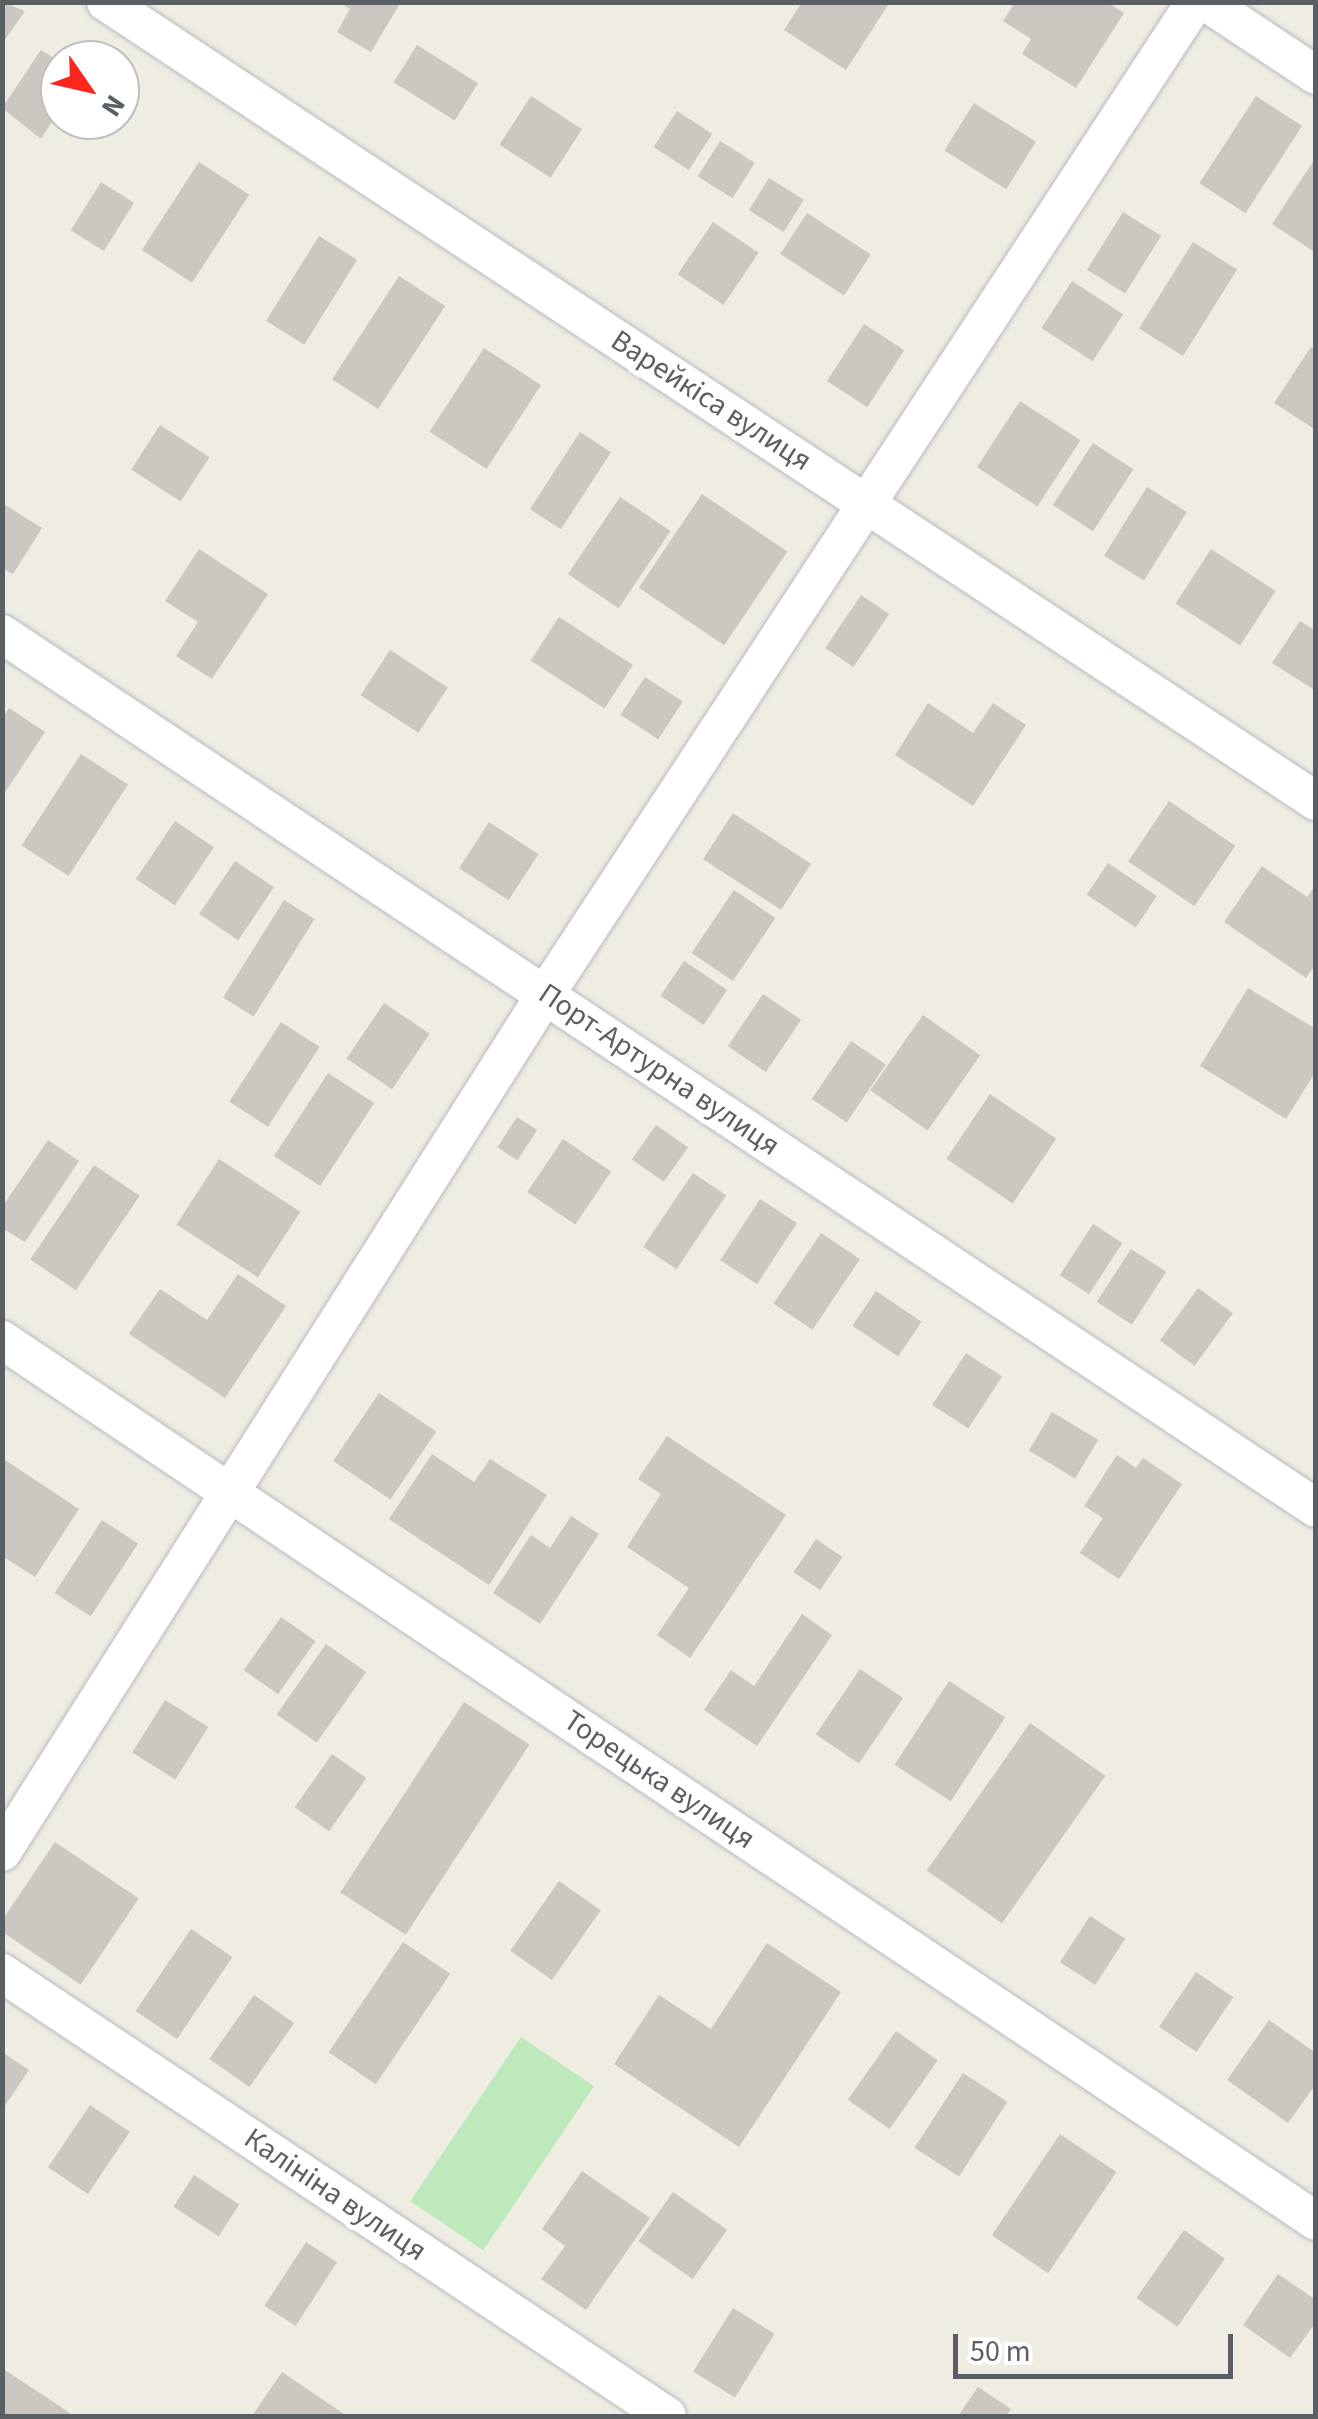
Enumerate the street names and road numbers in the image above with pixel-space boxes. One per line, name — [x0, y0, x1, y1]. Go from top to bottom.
street label: Варейкіса вулиця — [604, 323, 818, 479]
street label: Порт-Артурна вулиця — [532, 976, 786, 1164]
street label: Торецька вулиця — [556, 1703, 762, 1857]
street label: Калініна вулиця — [237, 2121, 433, 2269]

